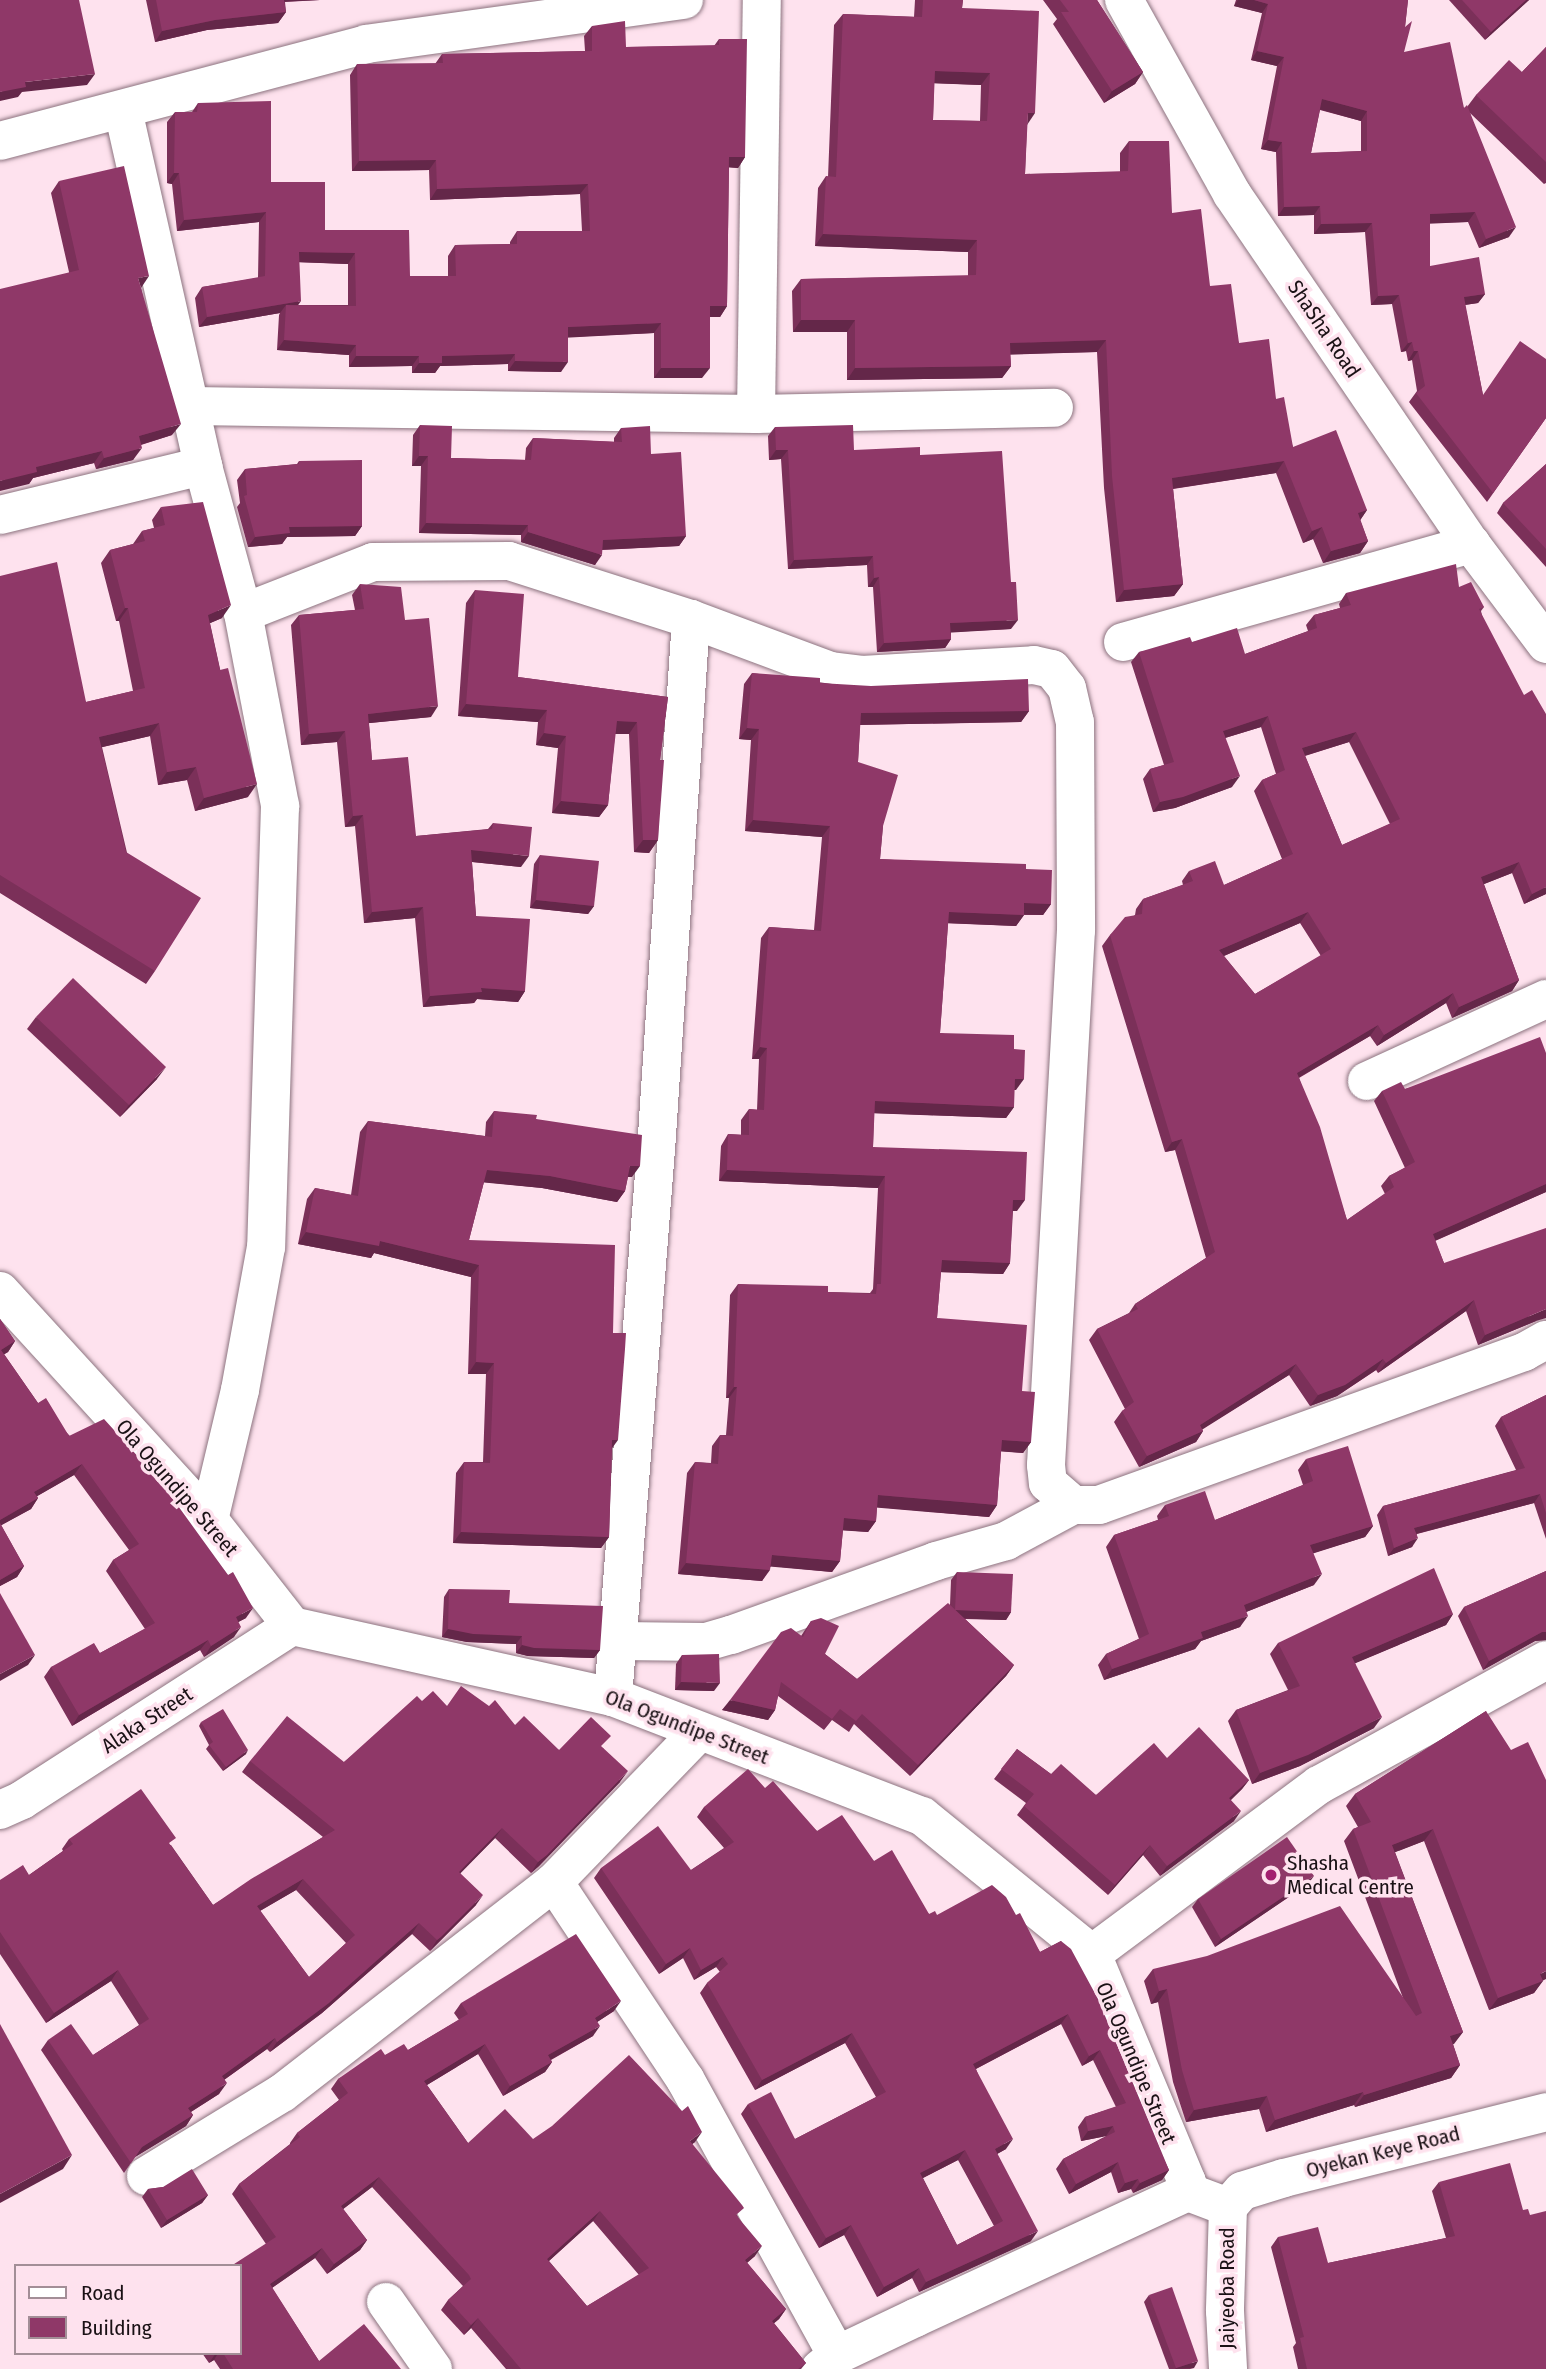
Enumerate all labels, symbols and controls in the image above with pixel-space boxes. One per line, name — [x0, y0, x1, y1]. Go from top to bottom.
street label: ShaSha Road — [1282, 276, 1366, 382]
street label: Ola Ogundipe Street — [111, 1414, 243, 1562]
street label: Alaka Street — [97, 1681, 197, 1759]
street label: Ola Ogundipe Street — [602, 1684, 772, 1770]
place label: Shasha Medical Centre — [1287, 1850, 1414, 1900]
marker: Shasha Medical Centre — [1261, 1865, 1281, 1885]
street label: Ola Ogundipe Street — [1091, 1978, 1181, 2148]
street label: Oyekan Keye Road — [1303, 2121, 1463, 2183]
street label: Jaiyeoba Road — [1214, 2227, 1240, 2349]
legend — [14, 2264, 242, 2355]
text: Road — [81, 2280, 125, 2306]
text: Building — [81, 2315, 152, 2341]

